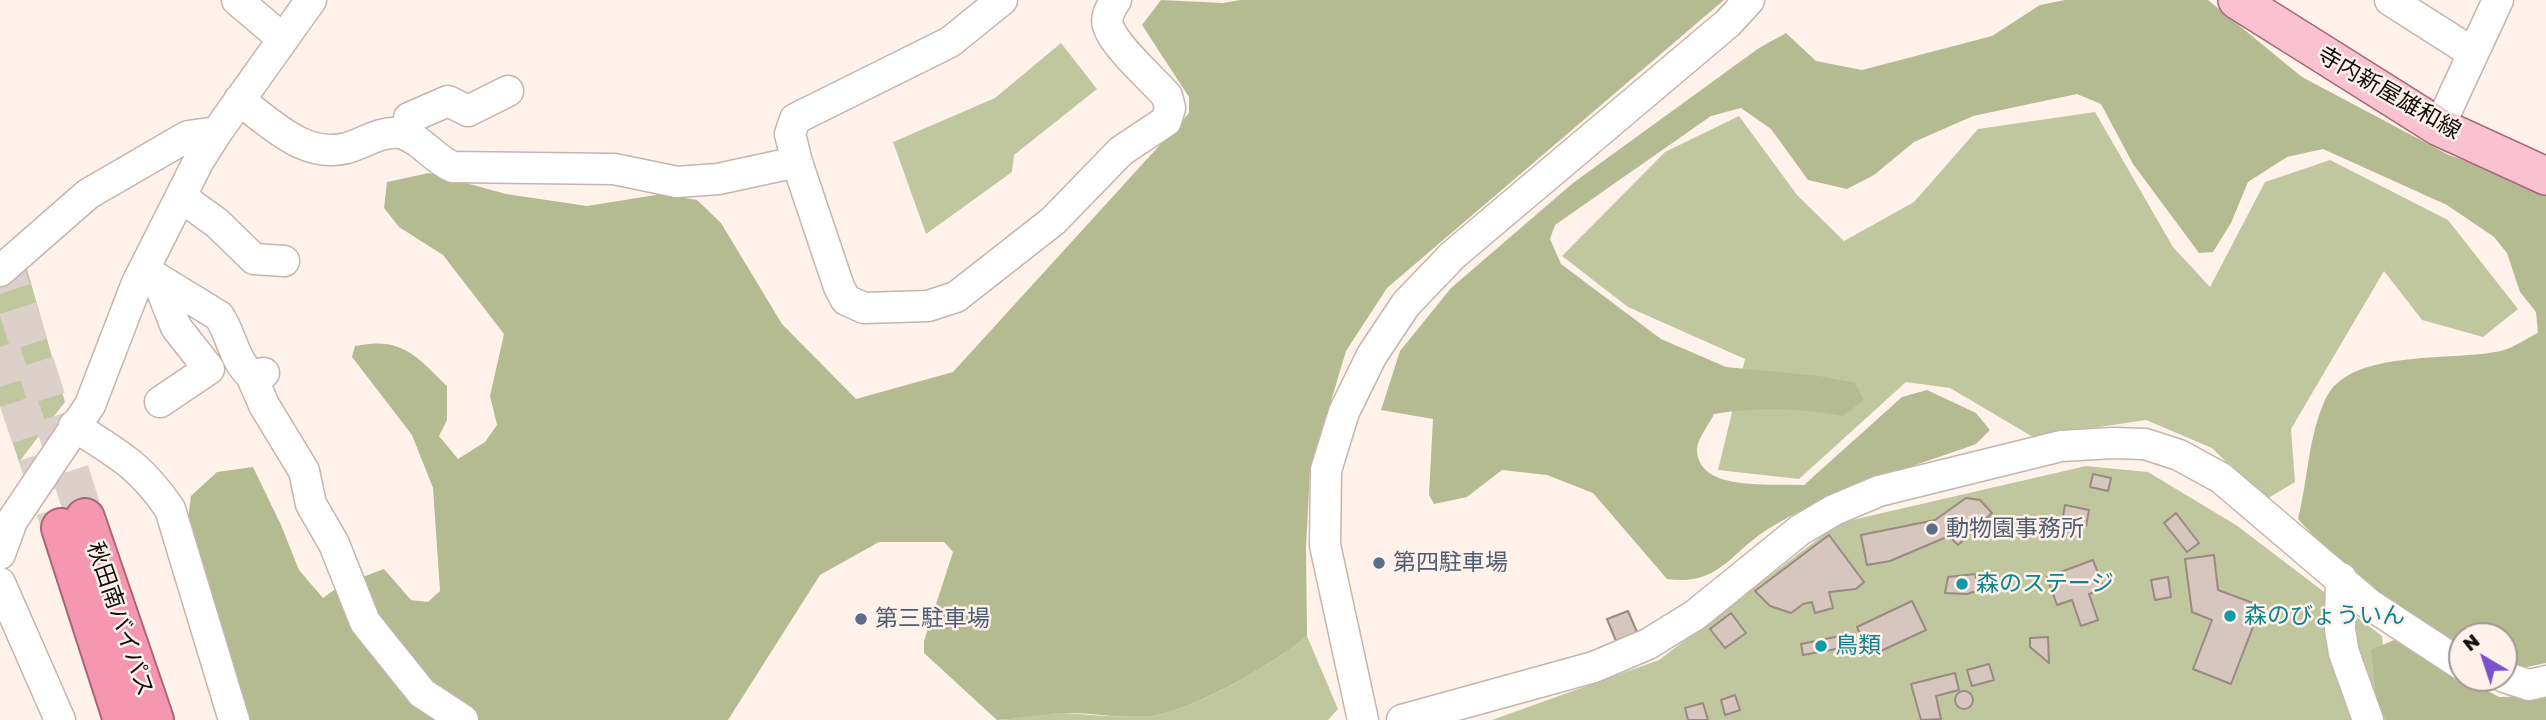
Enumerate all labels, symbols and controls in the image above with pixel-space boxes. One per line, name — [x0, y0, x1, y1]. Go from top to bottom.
street label: 寺内新屋雄和線 — [2312, 41, 2466, 145]
place label: 動物園事務所 — [1946, 515, 2084, 543]
marker: 動物園事務所 — [1924, 521, 1940, 537]
street label: 秋田南バイパス — [81, 538, 159, 700]
place label: 第四駐車場 — [1393, 549, 1508, 577]
marker: 第四駐車場 — [1371, 555, 1387, 571]
place label: 森のステージ — [1976, 570, 2114, 598]
marker: 森のステージ — [1954, 576, 1970, 592]
place label: 森のびょういん — [2244, 602, 2405, 630]
place label: 第三駐車場 — [875, 605, 990, 633]
marker: 森のびょういん — [2222, 608, 2238, 624]
marker: 第三駐車場 — [853, 611, 869, 627]
north arrow — [2448, 622, 2518, 692]
text: N — [2458, 628, 2484, 655]
place label: 鳥類 — [1835, 632, 1881, 660]
marker: 鳥類 — [1813, 638, 1829, 654]

